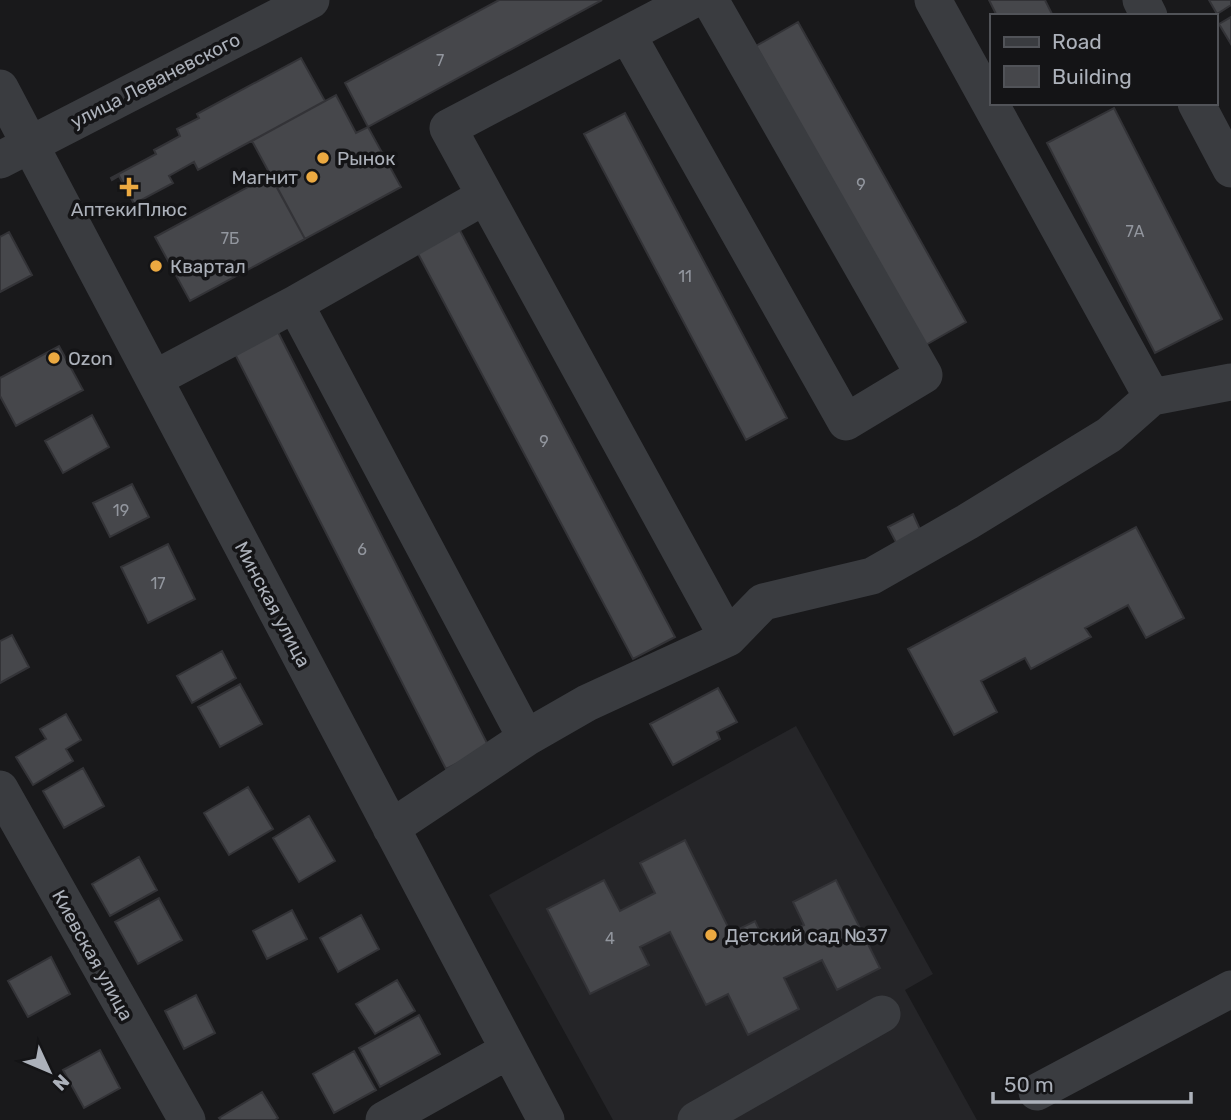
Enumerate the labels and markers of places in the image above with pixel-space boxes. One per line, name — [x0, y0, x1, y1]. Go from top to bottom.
place label: Рынок — [337, 147, 395, 170]
marker: Рынок — [315, 150, 331, 166]
place label: Магнит — [231, 166, 298, 189]
marker: Магнит — [304, 169, 320, 185]
marker: АптекиПлюс — [121, 179, 137, 195]
place label: АптекиПлюс — [71, 198, 187, 221]
place label: Квартал — [170, 255, 246, 278]
marker: Квартал — [148, 258, 164, 274]
place label: Ozon — [68, 347, 113, 370]
marker: Ozon — [46, 350, 62, 366]
place label: Детский сад №37 — [725, 924, 888, 947]
marker: Детский сад №37 — [703, 927, 719, 943]

